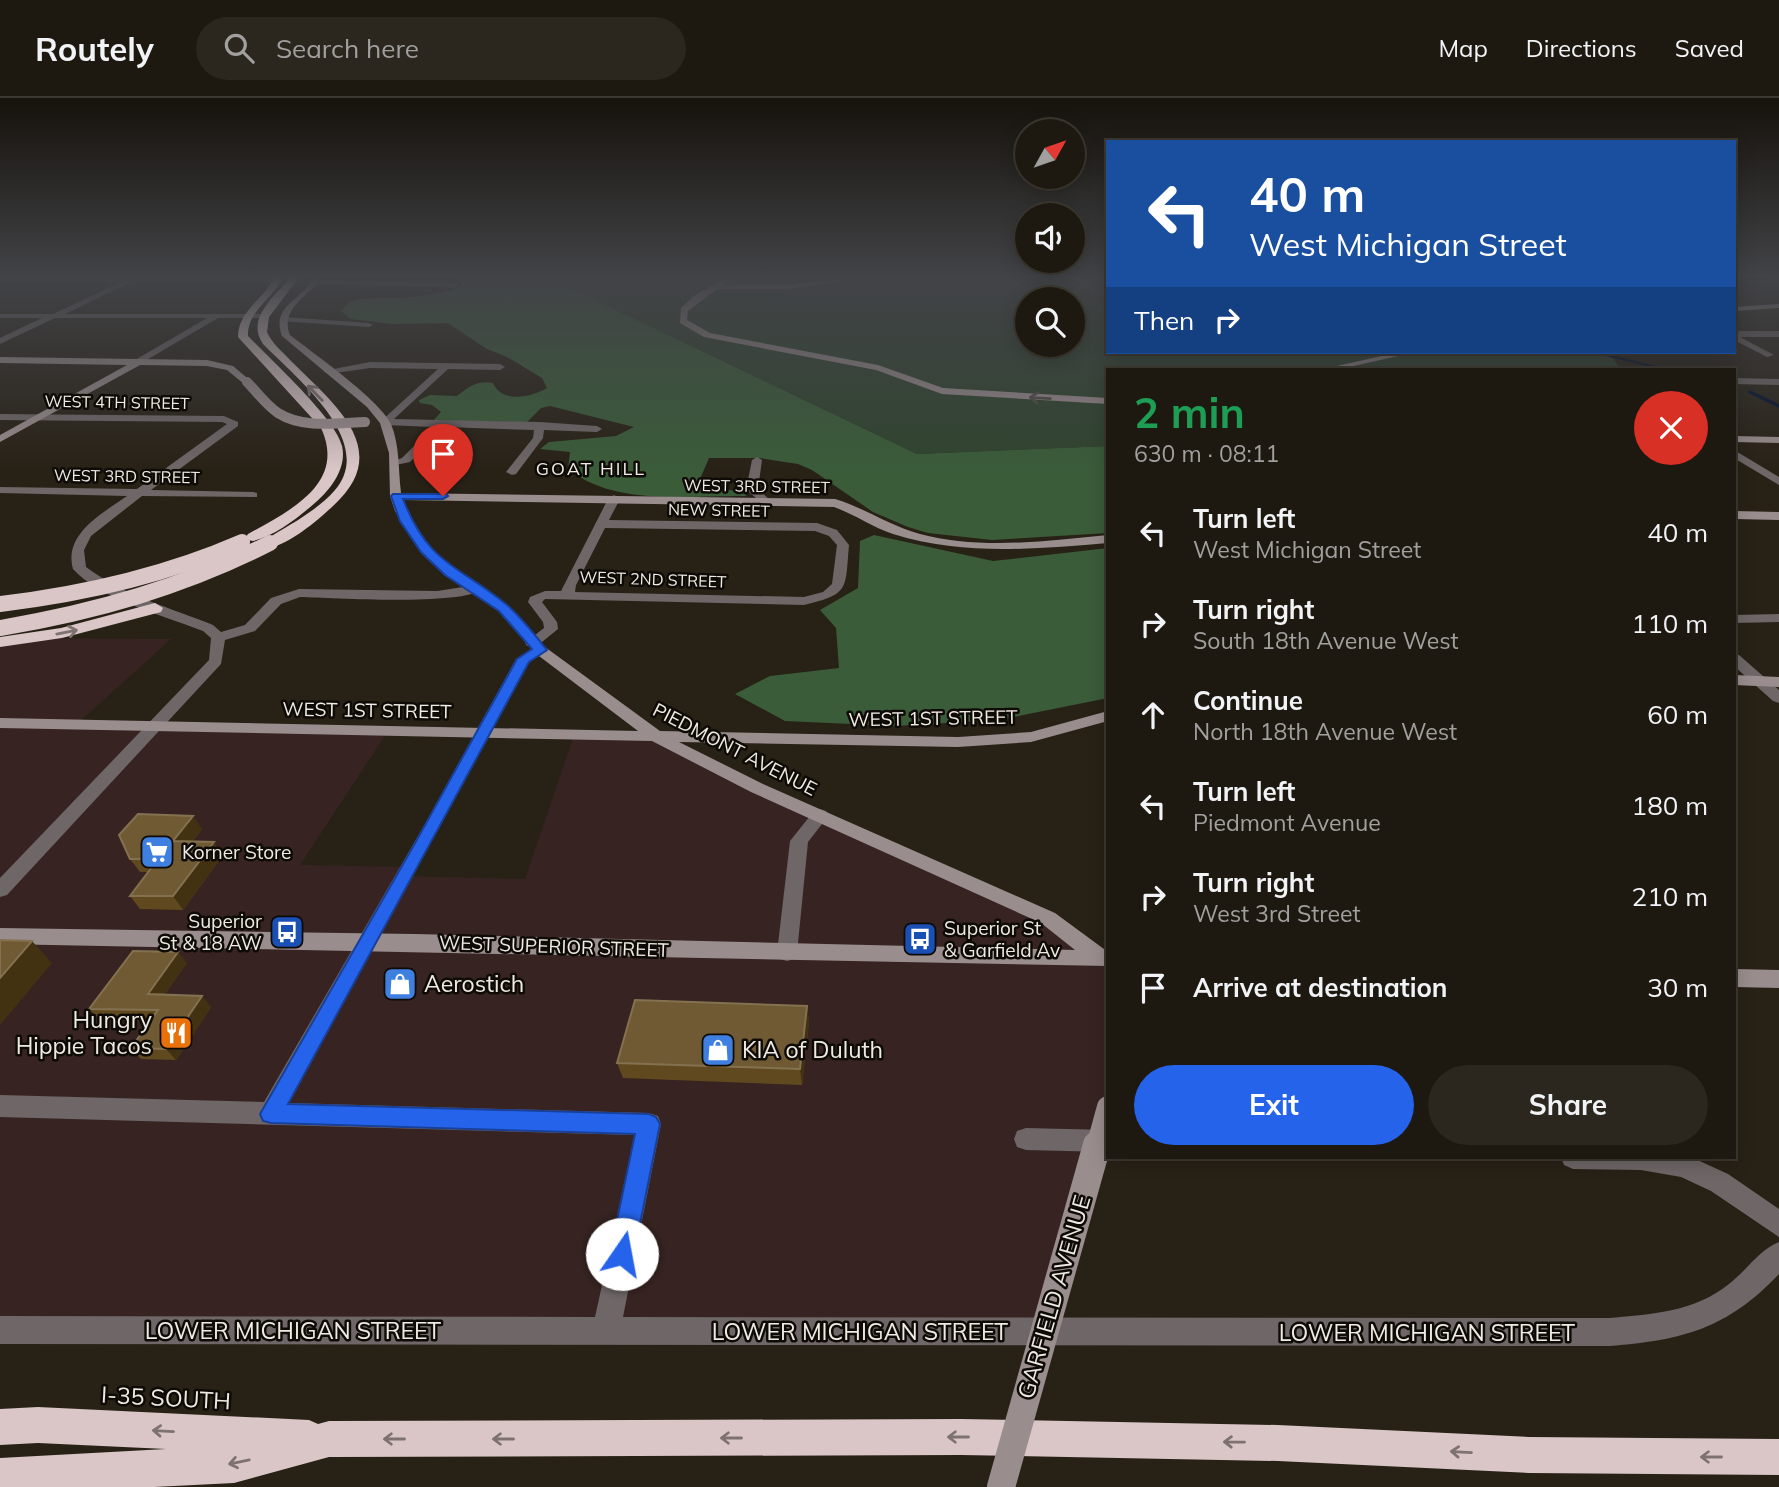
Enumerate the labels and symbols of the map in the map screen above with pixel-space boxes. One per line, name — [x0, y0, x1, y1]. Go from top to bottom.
north arrow — [1015, 119, 1085, 189]
one-way arrow — [307, 384, 323, 402]
street label: WEST 4TH STREET — [44, 391, 190, 413]
one-way arrow — [1028, 392, 1051, 405]
pin — [413, 424, 473, 496]
district label: GOAT HILL — [536, 457, 646, 480]
street label: WEST 3RD STREET — [54, 465, 201, 487]
street label: WEST 3RD STREET — [684, 475, 831, 497]
street label: NEW STREET — [668, 499, 770, 521]
street label: WEST 2ND STREET — [579, 566, 727, 592]
one-way arrow — [55, 624, 78, 638]
street label: WEST 1ST STREET — [282, 697, 452, 723]
street label: PIEDMONT AVENUE — [649, 697, 821, 801]
street label: WEST 1ST STREET — [848, 705, 1018, 731]
supermarket icon: Korner Store — [138, 833, 176, 871]
place label: Korner Store — [182, 840, 291, 864]
place label: Superior St & 18 AW — [159, 909, 262, 955]
bus stop icon: Superior St & 18 AW — [268, 913, 306, 951]
place label: Superior St & Garfield Av — [944, 916, 1060, 962]
bus stop icon: Superior St & Garfield Av — [901, 920, 939, 958]
street label: WEST SUPERIOR STREET — [439, 930, 670, 962]
shop icon: Aerostich — [381, 965, 419, 1003]
place label: Aerostich — [424, 969, 524, 998]
place label: Hungry Hippie Tacos — [16, 1005, 152, 1060]
restaurant icon: Hungry Hippie Tacos — [157, 1014, 195, 1052]
shop icon: KIA of Duluth — [699, 1031, 737, 1069]
place label: KIA of Duluth — [742, 1035, 883, 1064]
street label: GARFIELD AVENUE — [1011, 1192, 1096, 1402]
position arrow — [585, 1217, 659, 1291]
street label: LOWER MICHIGAN STREET — [145, 1316, 441, 1345]
street label: LOWER MICHIGAN STREET — [712, 1317, 1008, 1346]
street label: LOWER MICHIGAN STREET — [1279, 1318, 1575, 1347]
street label: I-35 SOUTH — [100, 1380, 232, 1415]
one-way arrow — [151, 1425, 174, 1438]
one-way arrow — [947, 1430, 970, 1444]
one-way arrow — [719, 1431, 742, 1445]
one-way arrow — [382, 1432, 405, 1446]
one-way arrow — [492, 1432, 515, 1446]
one-way arrow — [1222, 1435, 1245, 1449]
one-way arrow — [1450, 1445, 1473, 1458]
one-way arrow — [1700, 1450, 1723, 1464]
one-way arrow — [228, 1456, 251, 1470]

